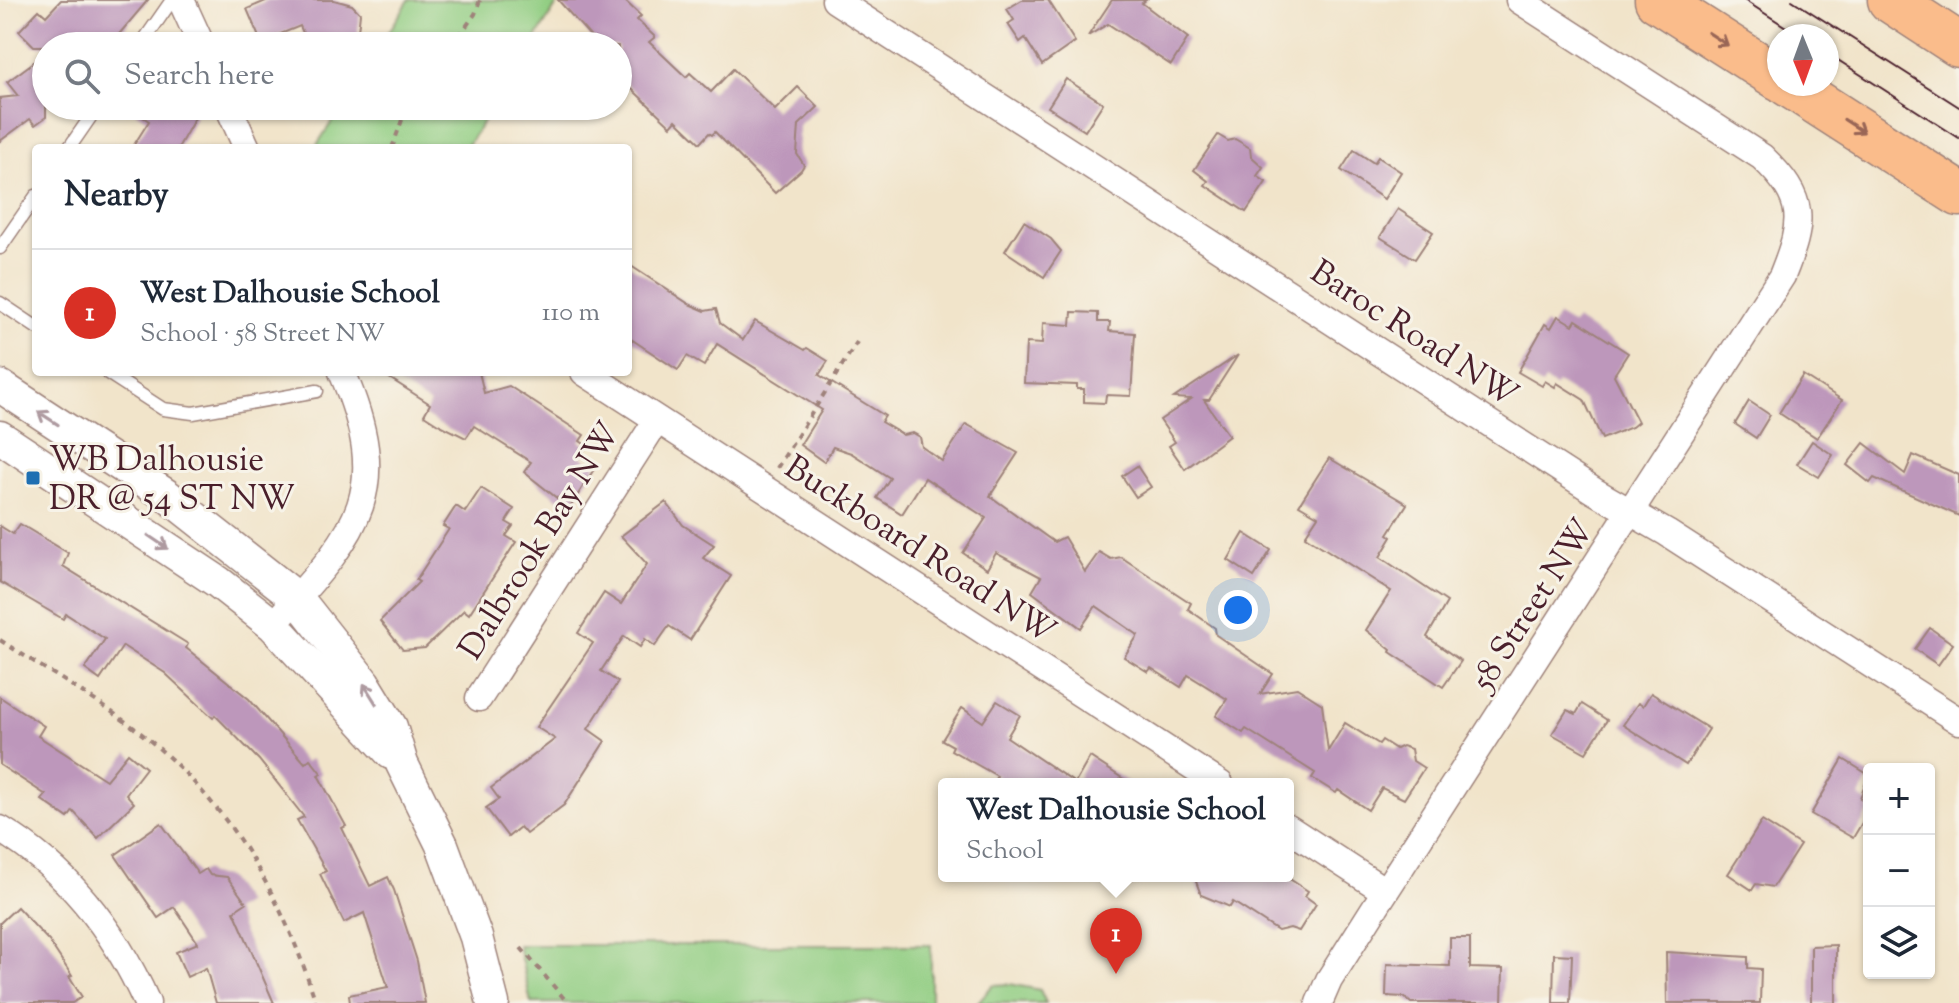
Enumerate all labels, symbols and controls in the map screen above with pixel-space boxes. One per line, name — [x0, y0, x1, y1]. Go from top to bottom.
north arrow — [1767, 24, 1839, 96]
one-way arrow — [1706, 31, 1729, 47]
search box — [32, 32, 632, 120]
icon: search — [60, 54, 104, 98]
text: Search here — [124, 55, 274, 98]
one-way arrow — [1842, 119, 1865, 135]
text: Nearby — [64, 172, 169, 221]
street label: Baroc Road NW — [1299, 249, 1527, 421]
text: West Dalhousie School — [140, 273, 440, 316]
text: 1 — [86, 295, 94, 332]
text: 110 m — [542, 295, 600, 332]
text: School · 58 Street NW — [140, 316, 385, 353]
one-way arrow — [37, 409, 60, 425]
street label: Dalbrook Bay NW — [448, 413, 634, 670]
place label: WB Dalhousie DR @ 54 ST NW — [49, 437, 295, 525]
street label: Buckboard Road NW — [774, 445, 1065, 657]
marker: WB Dalhousie DR @ 54 ST NW — [24, 469, 42, 487]
street label: 58 Street NW — [1459, 510, 1608, 703]
one-way arrow — [147, 534, 169, 550]
your location — [1218, 590, 1258, 630]
one-way arrow — [361, 683, 378, 705]
map controls — [1863, 763, 1935, 979]
button: + — [1863, 763, 1935, 835]
popup — [938, 778, 1294, 882]
text: West Dalhousie School — [966, 790, 1266, 833]
text: School — [966, 833, 1044, 870]
button: − — [1863, 835, 1935, 907]
button: layers — [1863, 907, 1935, 979]
pin: 1 — [1090, 908, 1142, 974]

